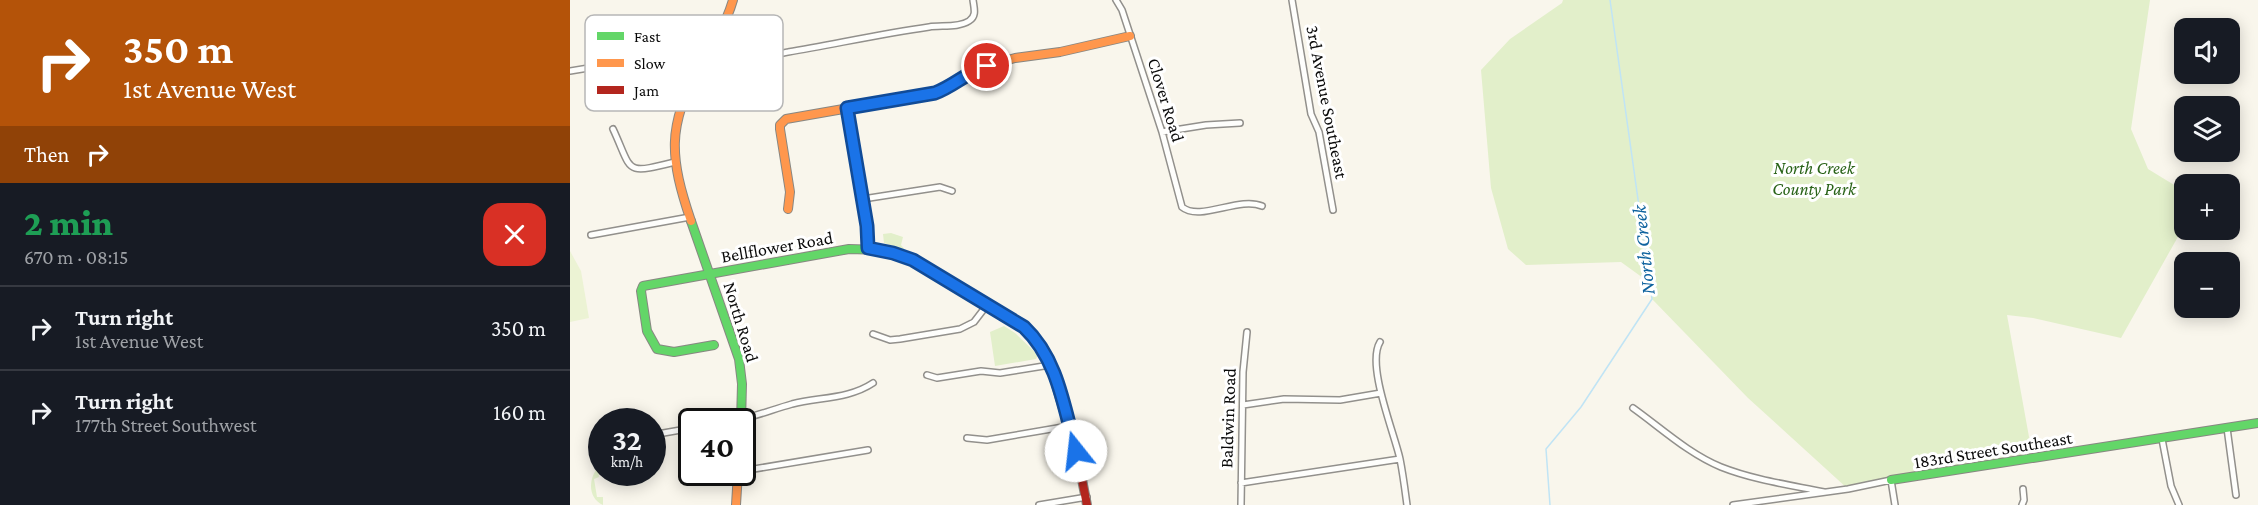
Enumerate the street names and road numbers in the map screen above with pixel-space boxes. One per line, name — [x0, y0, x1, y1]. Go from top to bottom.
street label: 3rd Avenue Southeast — [1302, 24, 1352, 181]
street label: Clover Road — [1144, 56, 1188, 145]
street label: Bellflower Road — [720, 227, 835, 267]
street label: North Road — [719, 280, 763, 365]
street label: Baldwin Road — [1216, 367, 1240, 468]
street label: 183rd Street Southeast — [1912, 427, 2075, 472]

